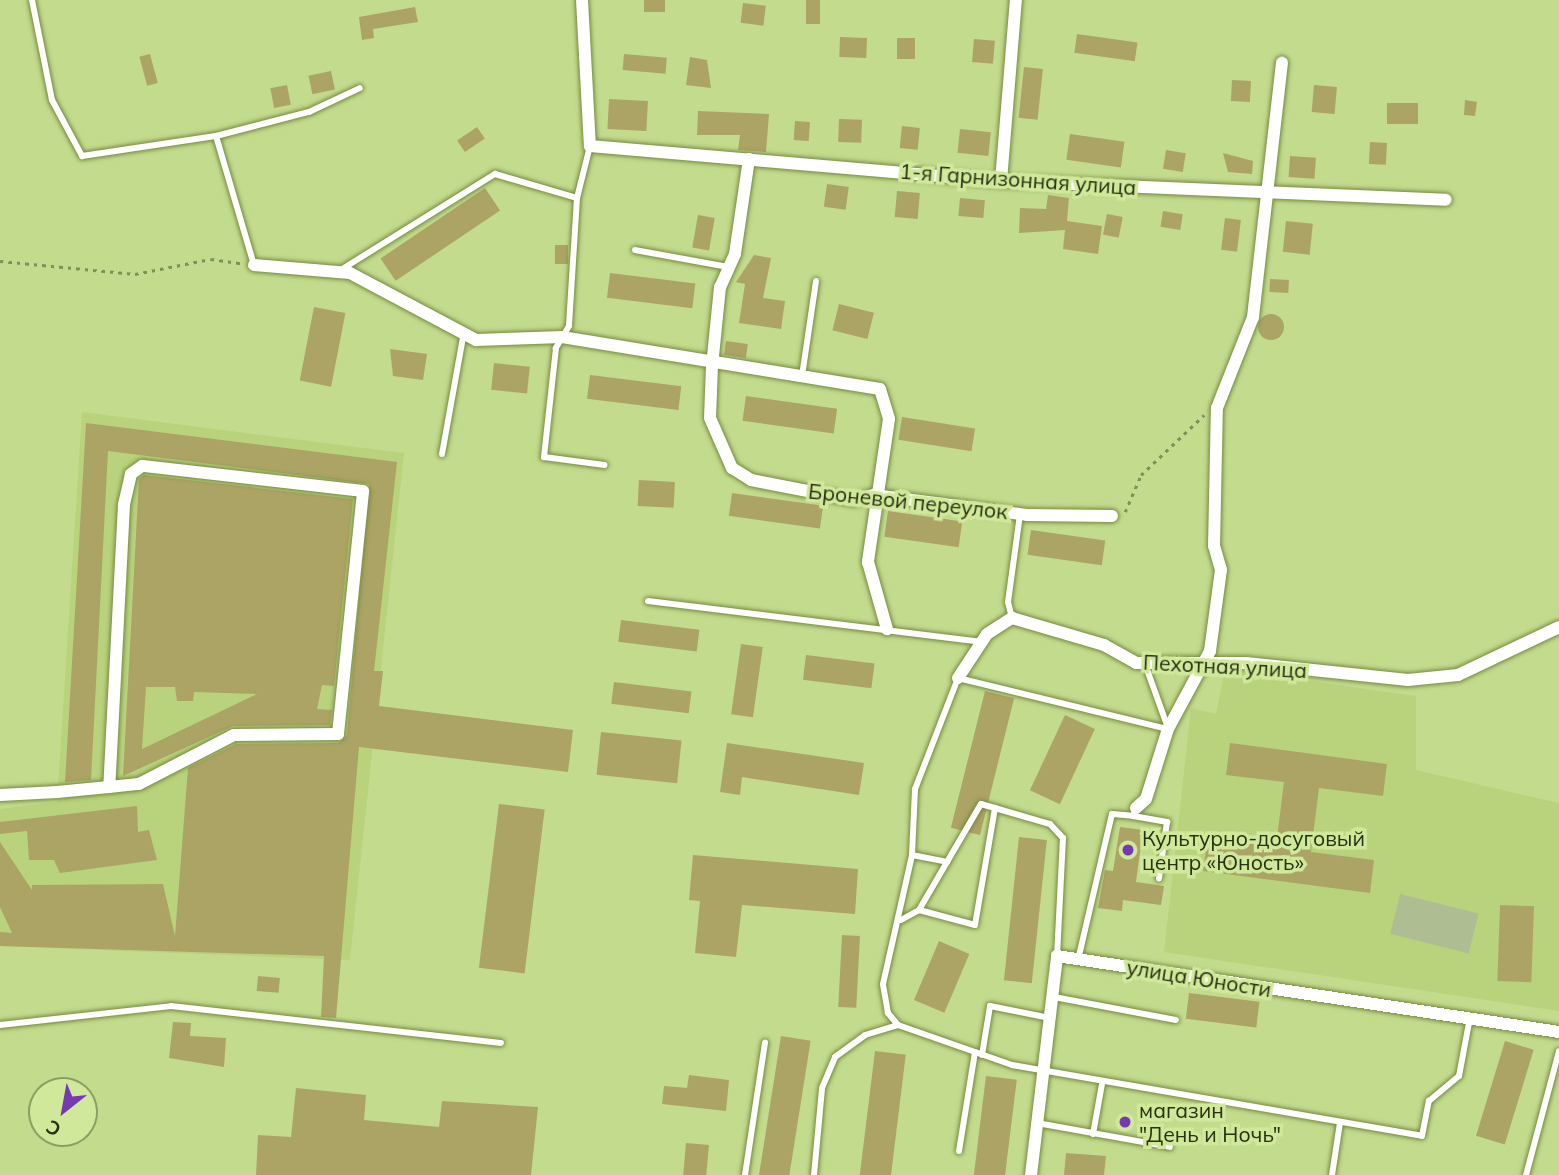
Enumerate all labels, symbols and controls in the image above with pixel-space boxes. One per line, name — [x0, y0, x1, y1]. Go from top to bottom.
street label: 1-я Гарнизонная улица — [899, 158, 1137, 200]
street label: Броневой переулок — [807, 478, 1009, 524]
street label: Пехотная улица — [1142, 649, 1308, 683]
place label: Культурно-досуговый центр «Юность» — [1142, 825, 1365, 875]
marker: Культурно-досуговый центр «Юность» — [1120, 842, 1136, 858]
street label: улица Юности — [1125, 954, 1273, 1002]
north arrow — [28, 1077, 98, 1147]
place label: магазин "День и Ночь" — [1139, 1097, 1281, 1147]
marker: магазин "День и Ночь" — [1117, 1114, 1133, 1130]
text: С — [41, 1115, 65, 1142]

